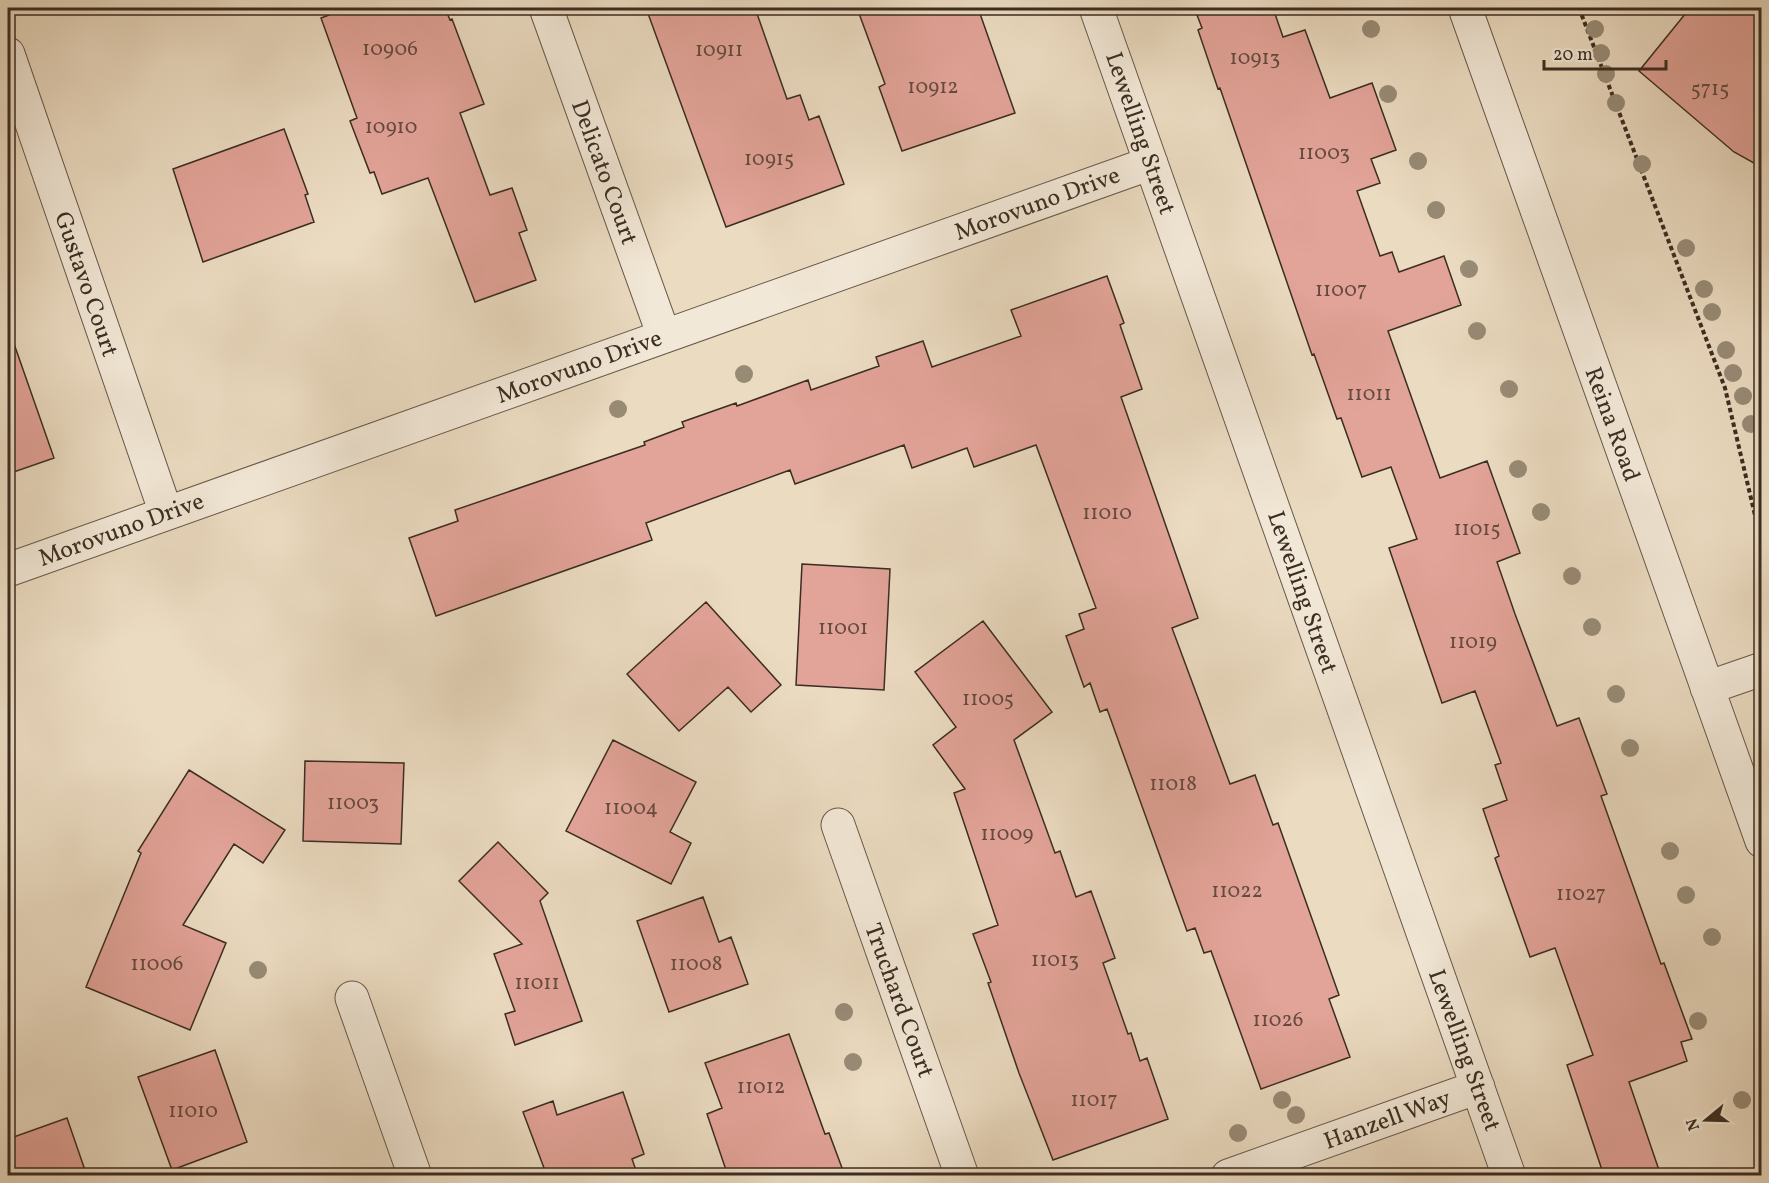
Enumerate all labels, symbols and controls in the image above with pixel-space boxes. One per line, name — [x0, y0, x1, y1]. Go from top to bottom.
scale bar — [1544, 33, 1666, 71]
house number: 10906 — [362, 35, 418, 64]
house number: 10911 — [695, 36, 743, 65]
text: 20 m — [1553, 43, 1593, 68]
house number: 10913 — [1230, 44, 1280, 73]
street label: Lewelling Street — [1095, 48, 1183, 220]
house number: 10912 — [907, 73, 959, 102]
house number: 5715 — [1691, 75, 1729, 104]
street label: Delicato Court — [561, 96, 645, 250]
house number: 10910 — [365, 113, 417, 142]
house number: 11003 — [1298, 139, 1350, 168]
house number: 10915 — [744, 145, 794, 174]
street label: Morovuno Drive — [950, 159, 1125, 251]
street label: Gustavo Court — [44, 208, 126, 362]
house number: 11007 — [1315, 276, 1367, 305]
street label: Morovuno Drive — [492, 322, 667, 414]
street label: Reina Road — [1575, 363, 1648, 487]
house number: 11011 — [1346, 380, 1392, 409]
street label: Morovuno Drive — [34, 485, 209, 577]
house number: 11010 — [1082, 499, 1132, 528]
street label: Lewelling Street — [1257, 507, 1345, 679]
house number: 11015 — [1453, 515, 1501, 544]
house number: 11001 — [818, 614, 868, 643]
house number: 11019 — [1449, 628, 1497, 657]
house number: 11005 — [962, 685, 1014, 714]
house number: 11018 — [1149, 770, 1197, 799]
house number: 11003 — [327, 789, 379, 818]
house number: 11004 — [604, 794, 658, 823]
house number: 11009 — [980, 820, 1034, 849]
house number: 11022 — [1211, 877, 1263, 906]
house number: 11027 — [1556, 880, 1606, 909]
street label: Truchard Court — [854, 919, 942, 1083]
house number: 11013 — [1031, 946, 1079, 975]
house number: 11006 — [131, 950, 183, 979]
house number: 11008 — [670, 950, 722, 979]
street label: Lewelling Street — [1418, 965, 1508, 1136]
house number: 11011 — [514, 969, 560, 998]
house number: 11026 — [1253, 1006, 1303, 1035]
house number: 11012 — [737, 1073, 785, 1102]
street label: Hanzell Way — [1319, 1082, 1456, 1160]
house number: 11017 — [1070, 1086, 1118, 1115]
north arrow — [1676, 1090, 1736, 1150]
house number: 11010 — [168, 1097, 218, 1126]
text: N — [1681, 1115, 1706, 1133]

